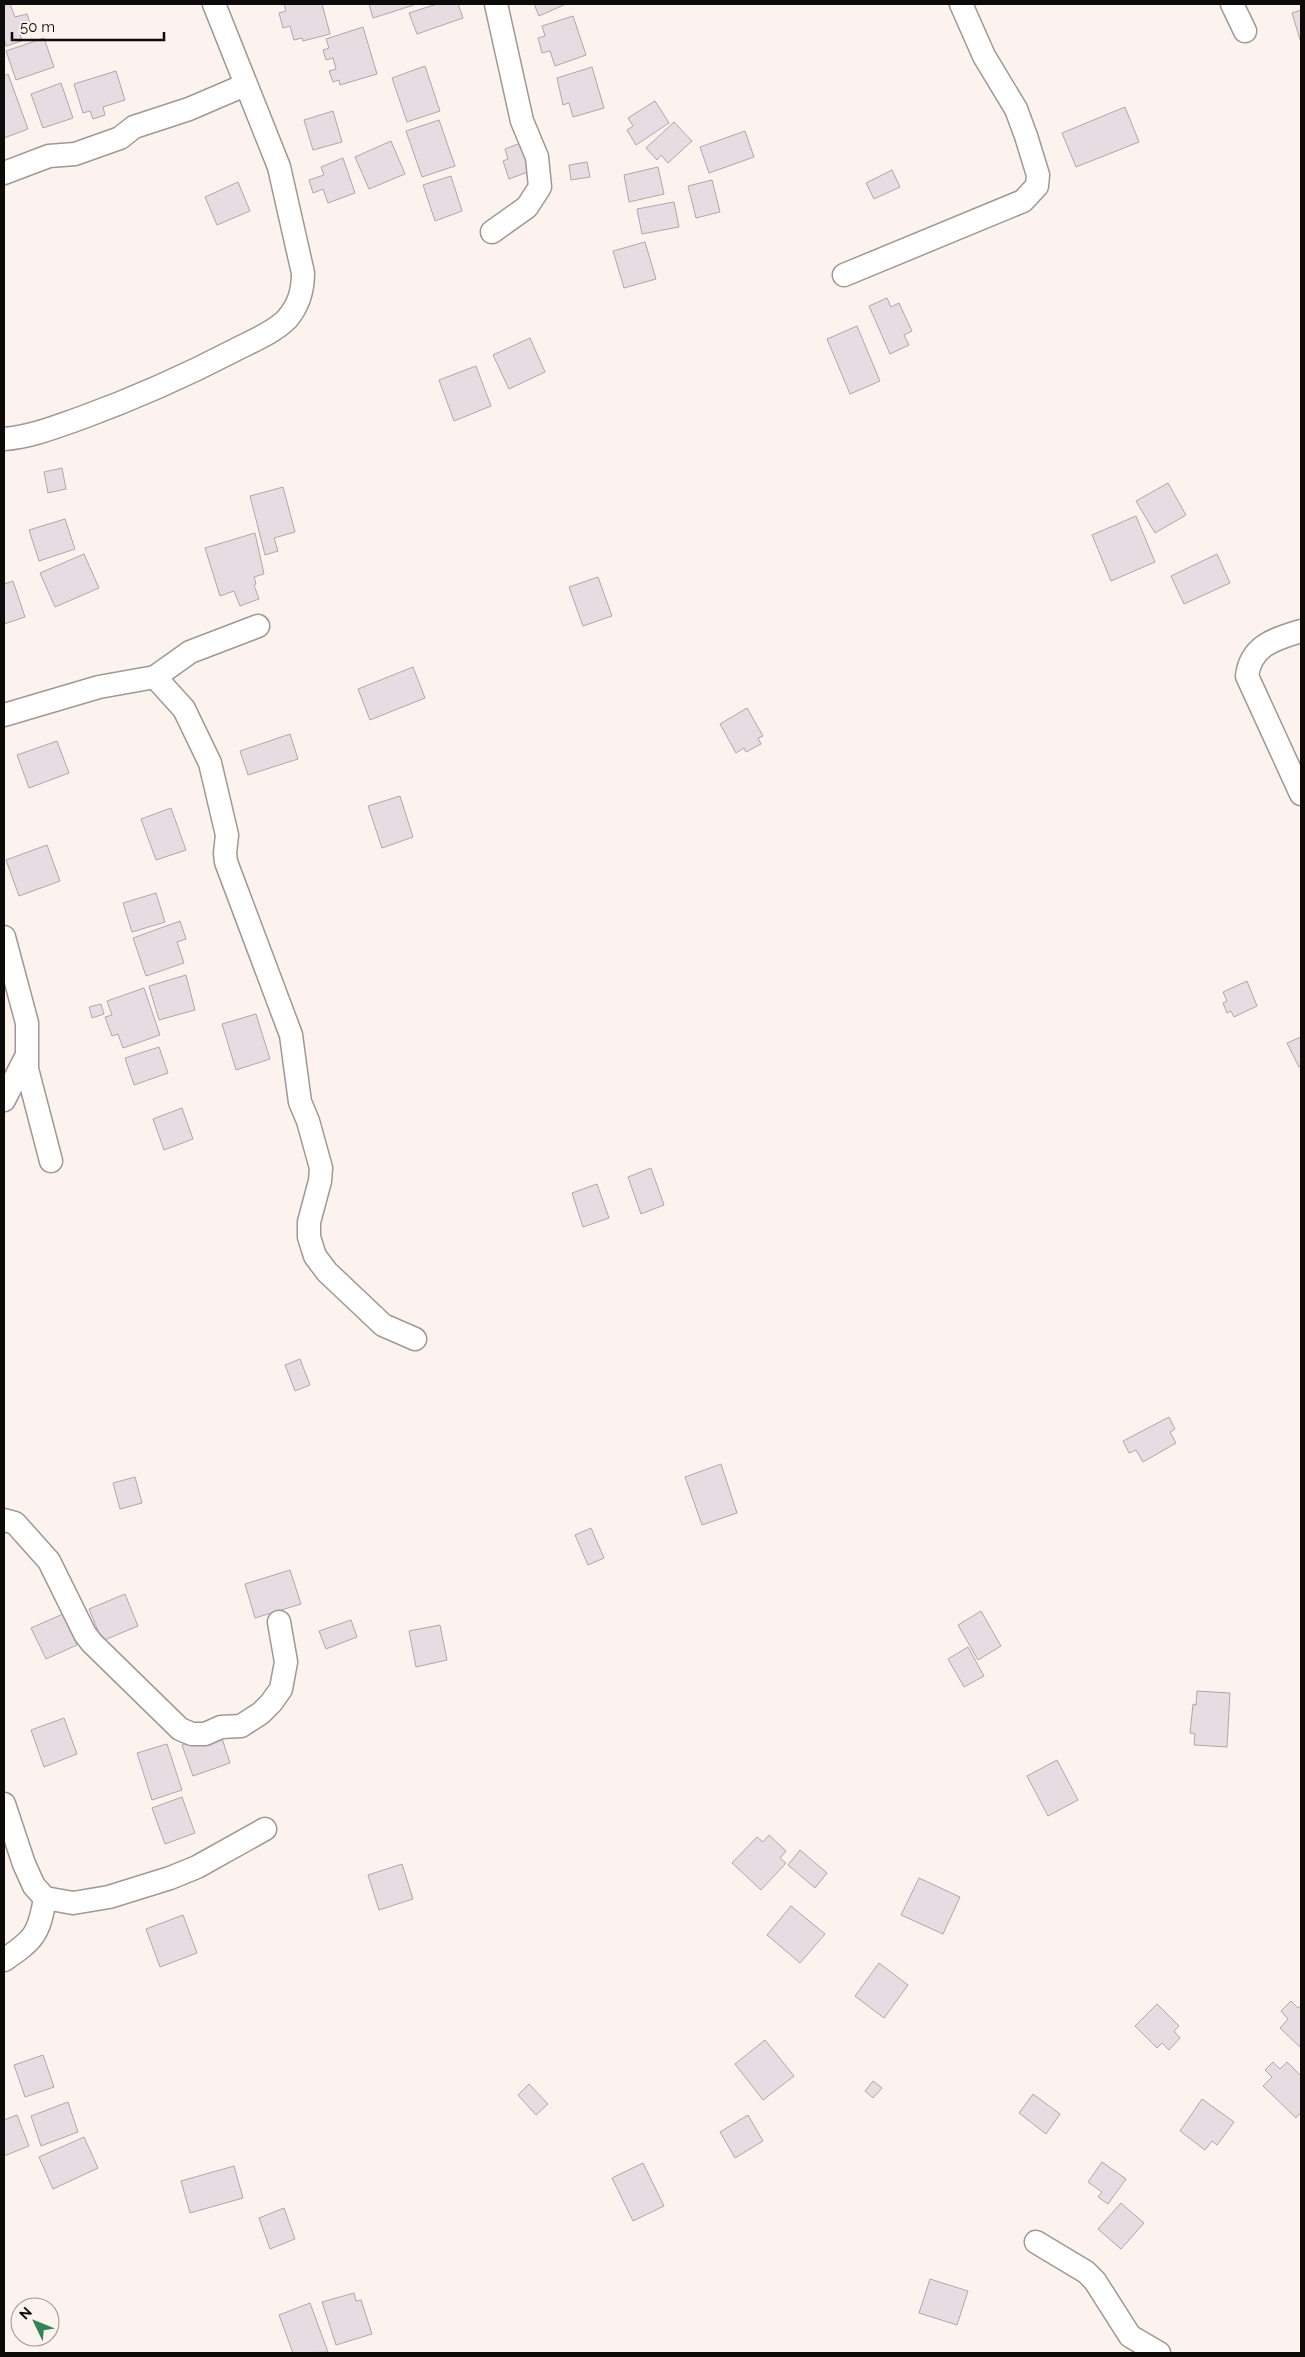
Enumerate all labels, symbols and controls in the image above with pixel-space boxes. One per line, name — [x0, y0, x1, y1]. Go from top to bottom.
scale bar — [12, 10, 165, 42]
text: 50 m — [20, 18, 55, 36]
north arrow — [10, 2297, 60, 2347]
text: N — [16, 2304, 35, 2322]

